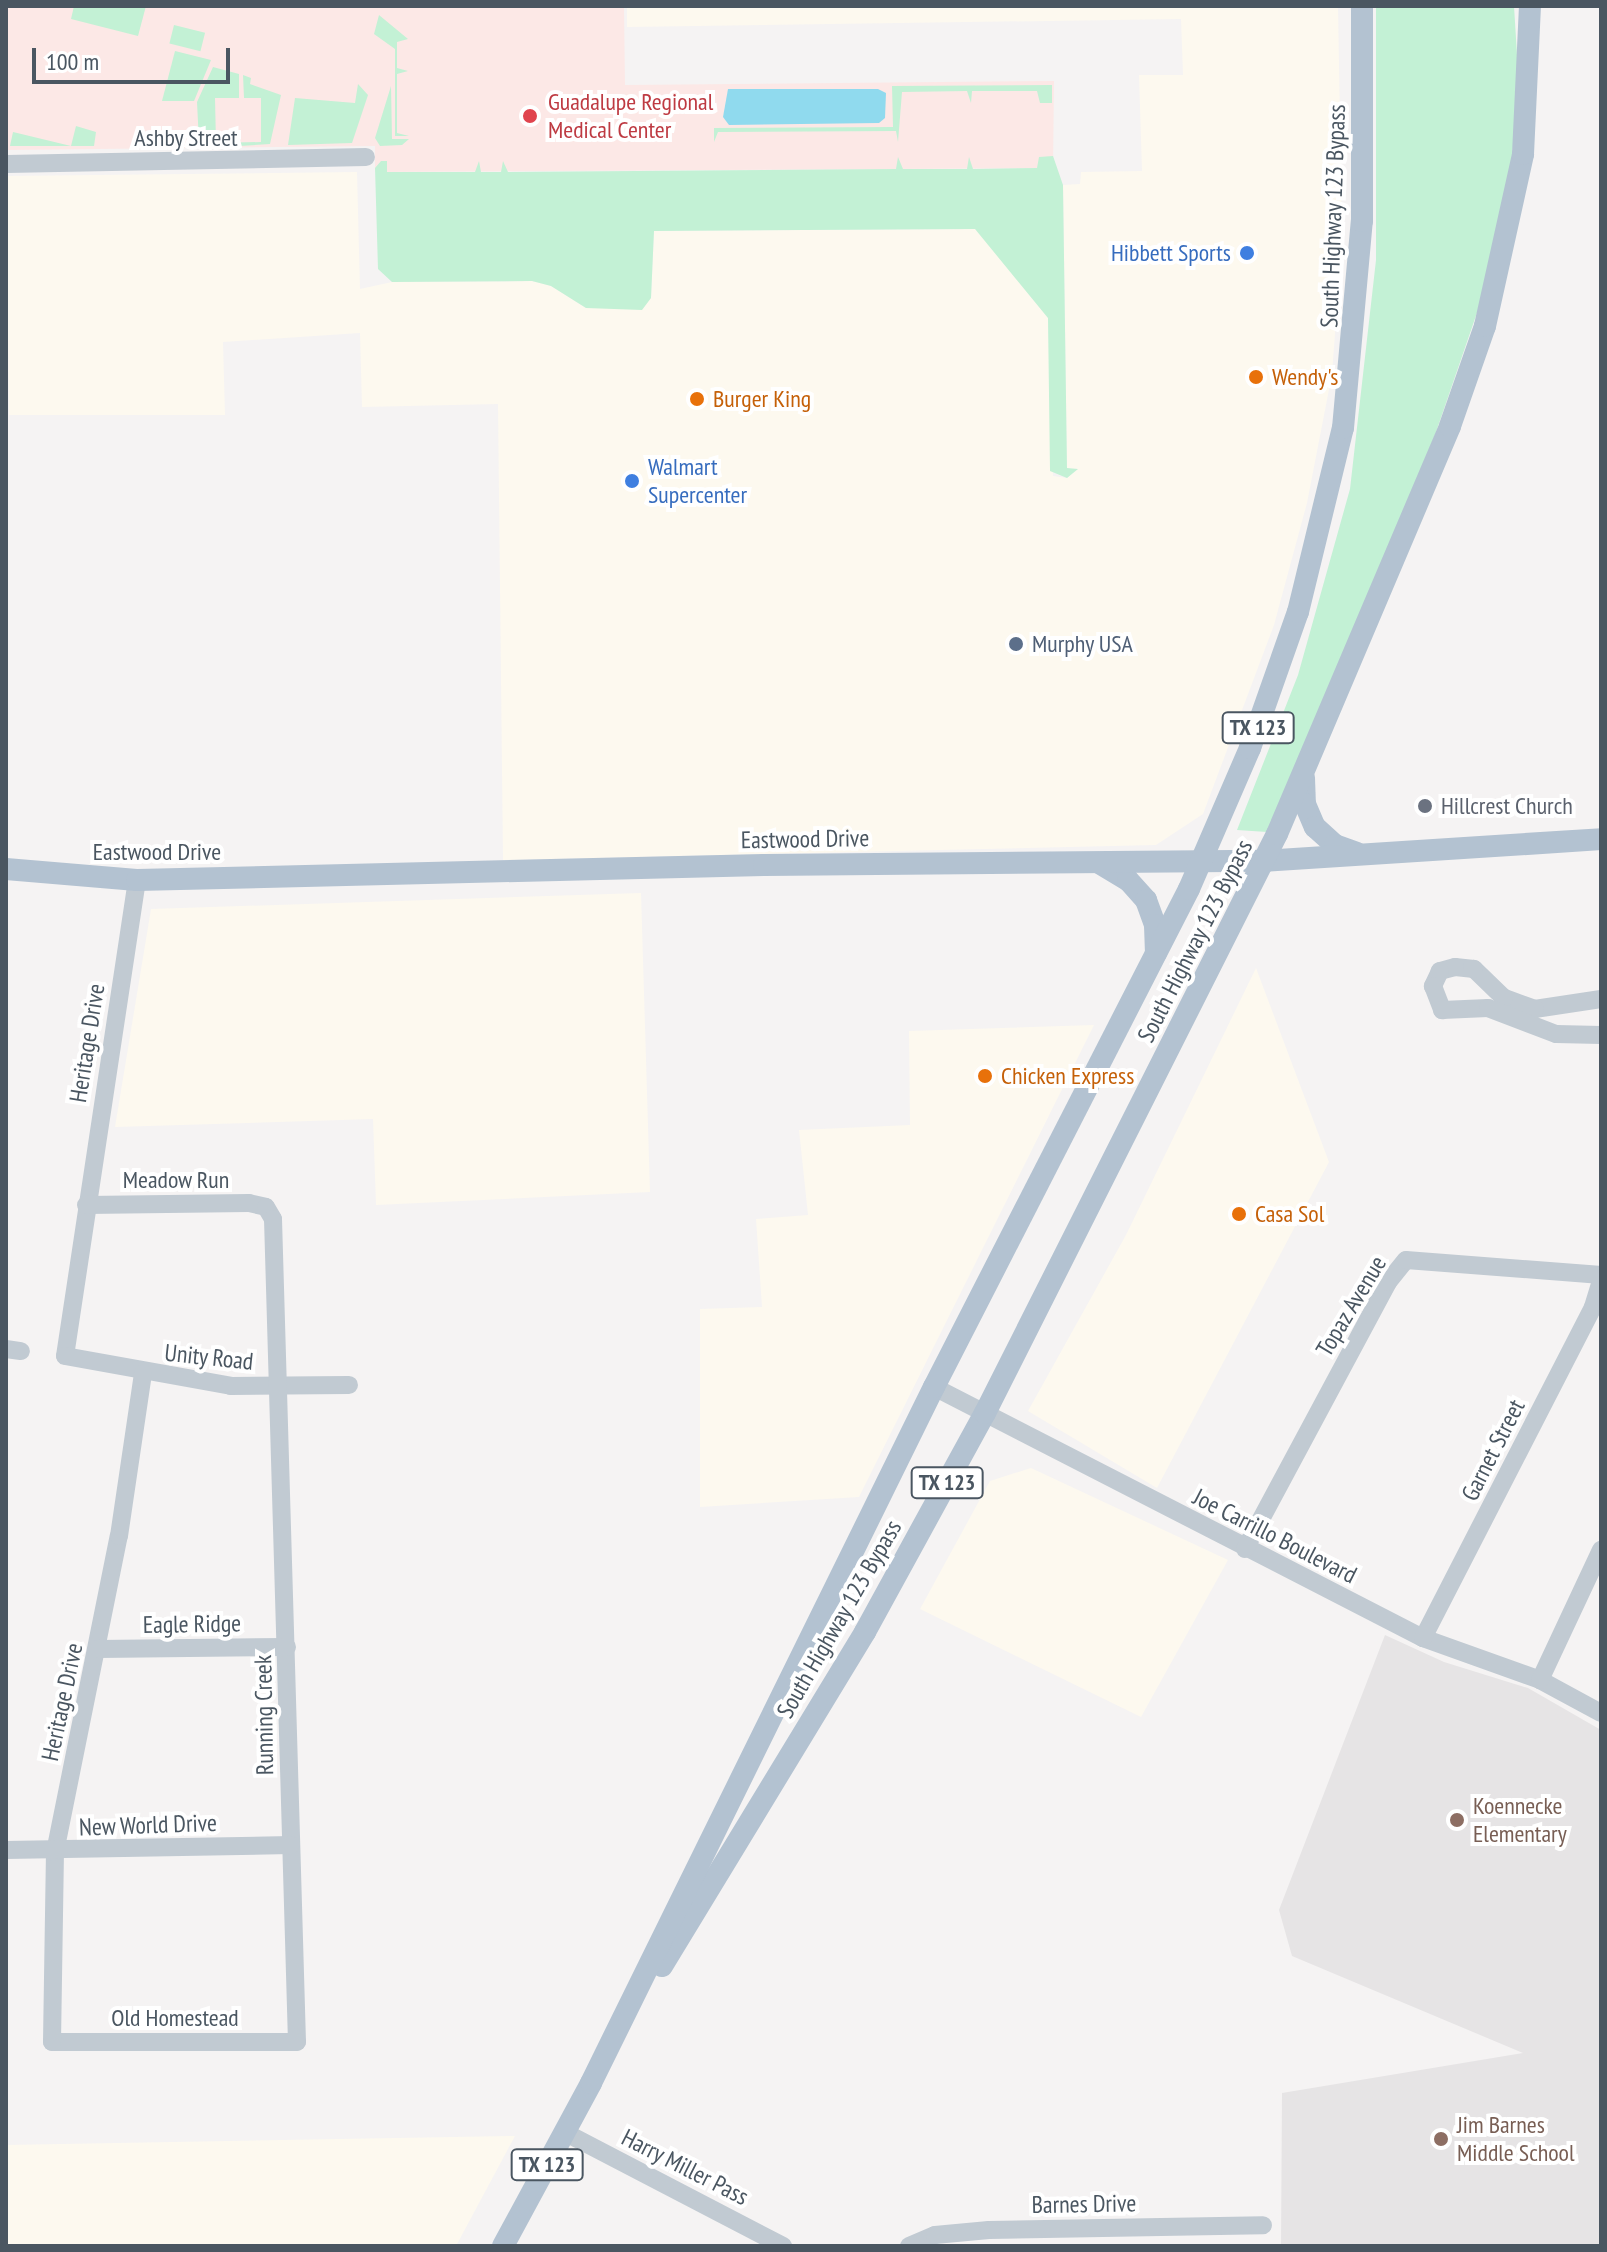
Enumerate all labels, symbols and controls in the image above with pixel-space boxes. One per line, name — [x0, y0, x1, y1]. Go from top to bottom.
scale bar — [36, 32, 234, 82]
text: 100 m — [46, 46, 99, 77]
place label: Guadalupe Regional Medical Center — [548, 88, 713, 144]
street label: South Highway 123 Bypass — [1315, 103, 1351, 329]
marker: Guadalupe Regional Medical Center — [519, 105, 541, 127]
street label: Ashby Street — [134, 124, 238, 152]
place label: Hibbett Sports — [1111, 239, 1231, 267]
marker: Hibbett Sports — [1238, 244, 1256, 262]
place label: Wendy's — [1272, 363, 1338, 391]
marker: Wendy's — [1247, 368, 1265, 386]
place label: Burger King — [713, 385, 811, 413]
marker: Burger King — [688, 390, 706, 408]
place label: Walmart Supercenter — [648, 453, 747, 509]
marker: Walmart Supercenter — [623, 472, 641, 490]
place label: Murphy USA — [1032, 630, 1134, 658]
marker: Murphy USA — [1007, 635, 1025, 653]
road number: TX 123 — [1220, 710, 1296, 746]
place label: Hillcrest Church — [1441, 792, 1573, 820]
marker: Hillcrest Church — [1416, 797, 1434, 815]
street label: Eastwood Drive — [741, 823, 869, 855]
street label: South Highway 123 Bypass — [1131, 835, 1259, 1047]
street label: Eastwood Drive — [93, 838, 221, 866]
street label: Heritage Drive — [63, 982, 111, 1104]
place label: Chicken Express — [1001, 1062, 1134, 1090]
marker: Chicken Express — [976, 1067, 994, 1085]
street label: Meadow Run — [122, 1166, 230, 1194]
place label: Casa Sol — [1255, 1200, 1324, 1228]
marker: Casa Sol — [1230, 1205, 1248, 1223]
street label: Topaz Avenue — [1310, 1250, 1392, 1362]
street label: Unity Road — [163, 1338, 255, 1376]
street label: Garnet Street — [1455, 1395, 1531, 1505]
road number: TX 123 — [909, 1465, 985, 1501]
street label: Joe Carrillo Boulevard — [1188, 1482, 1362, 1590]
street label: South Highway 123 Bypass — [770, 1515, 908, 1723]
street label: Eagle Ridge — [143, 1609, 241, 1639]
street label: Heritage Drive — [35, 1640, 89, 1764]
street label: Running Creek — [249, 1655, 279, 1775]
place label: Koennecke Elementary — [1473, 1792, 1567, 1848]
street label: New World Drive — [78, 1808, 218, 1842]
marker: Koennecke Elementary — [1448, 1811, 1466, 1829]
street label: Old Homestead — [111, 2004, 239, 2032]
place label: Jim Barnes Middle School — [1457, 2111, 1575, 2167]
street label: Harry Miller Pass — [617, 2123, 753, 2211]
marker: Jim Barnes Middle School — [1432, 2130, 1450, 2148]
road number: TX 123 — [509, 2147, 585, 2183]
street label: Barnes Drive — [1031, 2189, 1137, 2219]

